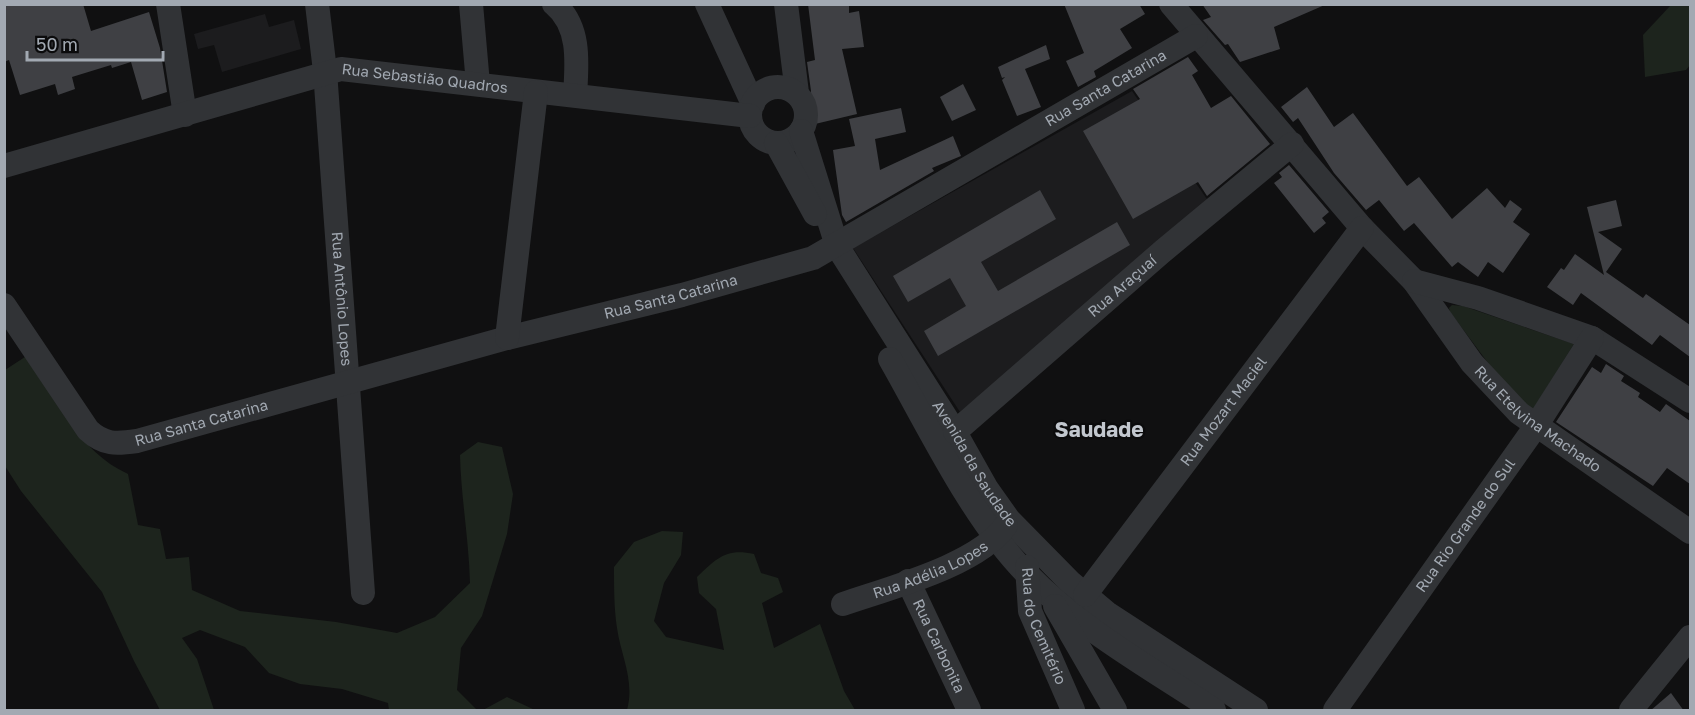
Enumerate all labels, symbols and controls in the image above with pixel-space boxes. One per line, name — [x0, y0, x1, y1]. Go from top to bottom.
scale bar — [27, 24, 164, 62]
text: 50 m — [36, 33, 78, 55]
street label: Rua Santa Catarina — [1041, 45, 1169, 130]
street label: Rua Sebastião Quadros — [341, 59, 509, 96]
street label: Rua Antônio Lopes — [329, 231, 356, 367]
street label: Rua Araçuaí — [1084, 250, 1161, 320]
street label: Rua Santa Catarina — [602, 270, 739, 322]
street label: Rua Mozart Maciel — [1176, 352, 1270, 469]
street label: Rua Etelvina Machado — [1471, 362, 1605, 475]
street label: Rua Santa Catarina — [133, 395, 270, 449]
street label: Avenida da Saudade — [929, 397, 1021, 530]
district label: Saudade — [1054, 416, 1144, 442]
street label: Rua Rio Grande do Sul — [1411, 455, 1518, 595]
street label: Rua Adélia Lopes — [870, 536, 991, 602]
street label: Rua do Cemitério — [1019, 567, 1071, 687]
street label: Rua Carbonita — [910, 596, 970, 696]

